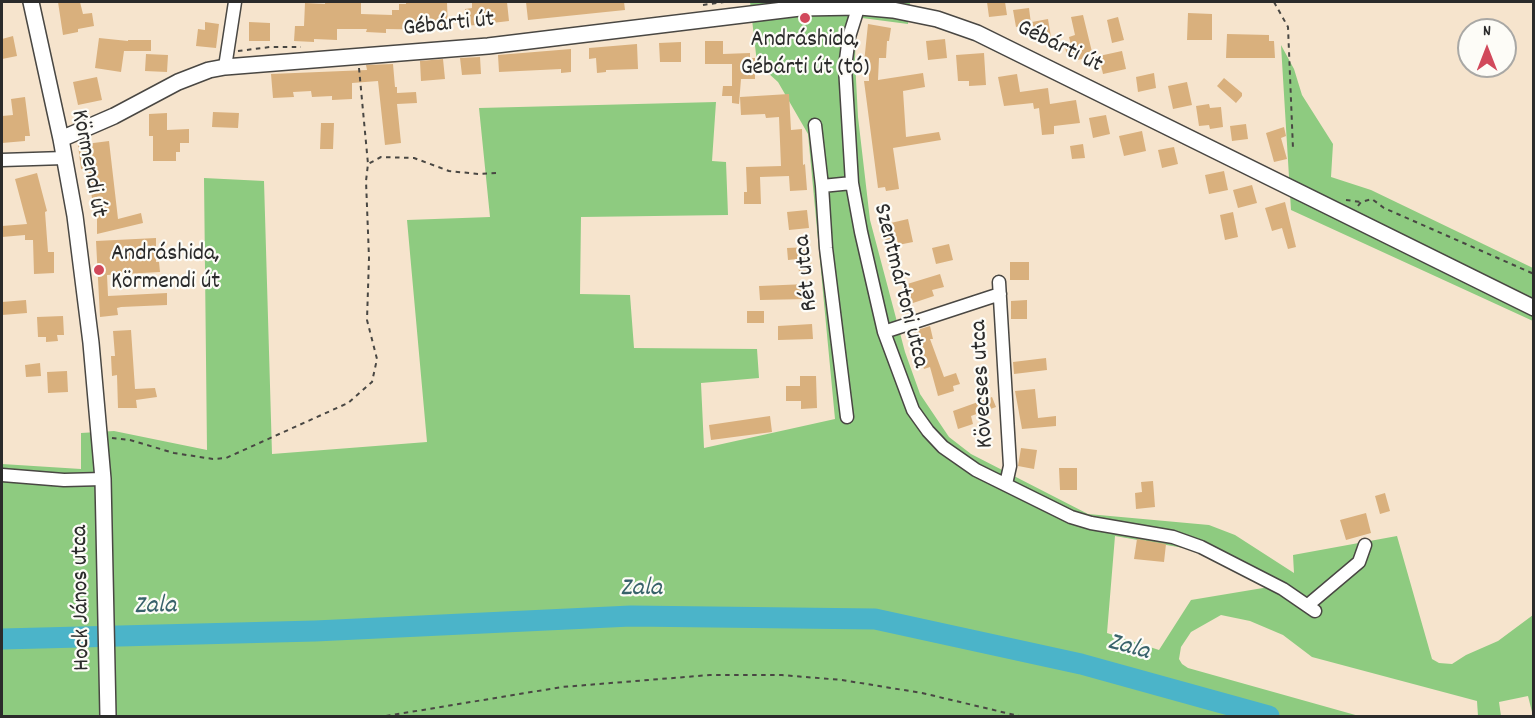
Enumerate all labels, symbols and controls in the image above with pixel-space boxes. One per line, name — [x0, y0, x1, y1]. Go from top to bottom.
street label: Gébárti út — [402, 7, 496, 45]
marker: Andráshida, Gébárti út (tó) — [798, 11, 812, 25]
street label: Gébárti út — [1011, 15, 1107, 81]
north arrow — [1457, 18, 1517, 78]
text: N — [1483, 20, 1491, 43]
place label: Andráshida, Gébárti út (tó) — [741, 28, 869, 84]
street label: Körmendi út — [62, 108, 112, 220]
street label: Szentmártoni utca — [865, 201, 933, 371]
street label: Rét utca — [790, 233, 826, 313]
place label: Andráshida, Körmendi út — [111, 242, 220, 298]
marker: Andráshida, Körmendi út — [92, 263, 106, 277]
street label: Kövecses utca — [966, 319, 1002, 449]
street label: Hock János utca — [67, 525, 99, 671]
water label: Zala — [620, 574, 662, 606]
water label: Zala — [134, 592, 176, 624]
water label: Zala — [1103, 628, 1153, 670]

